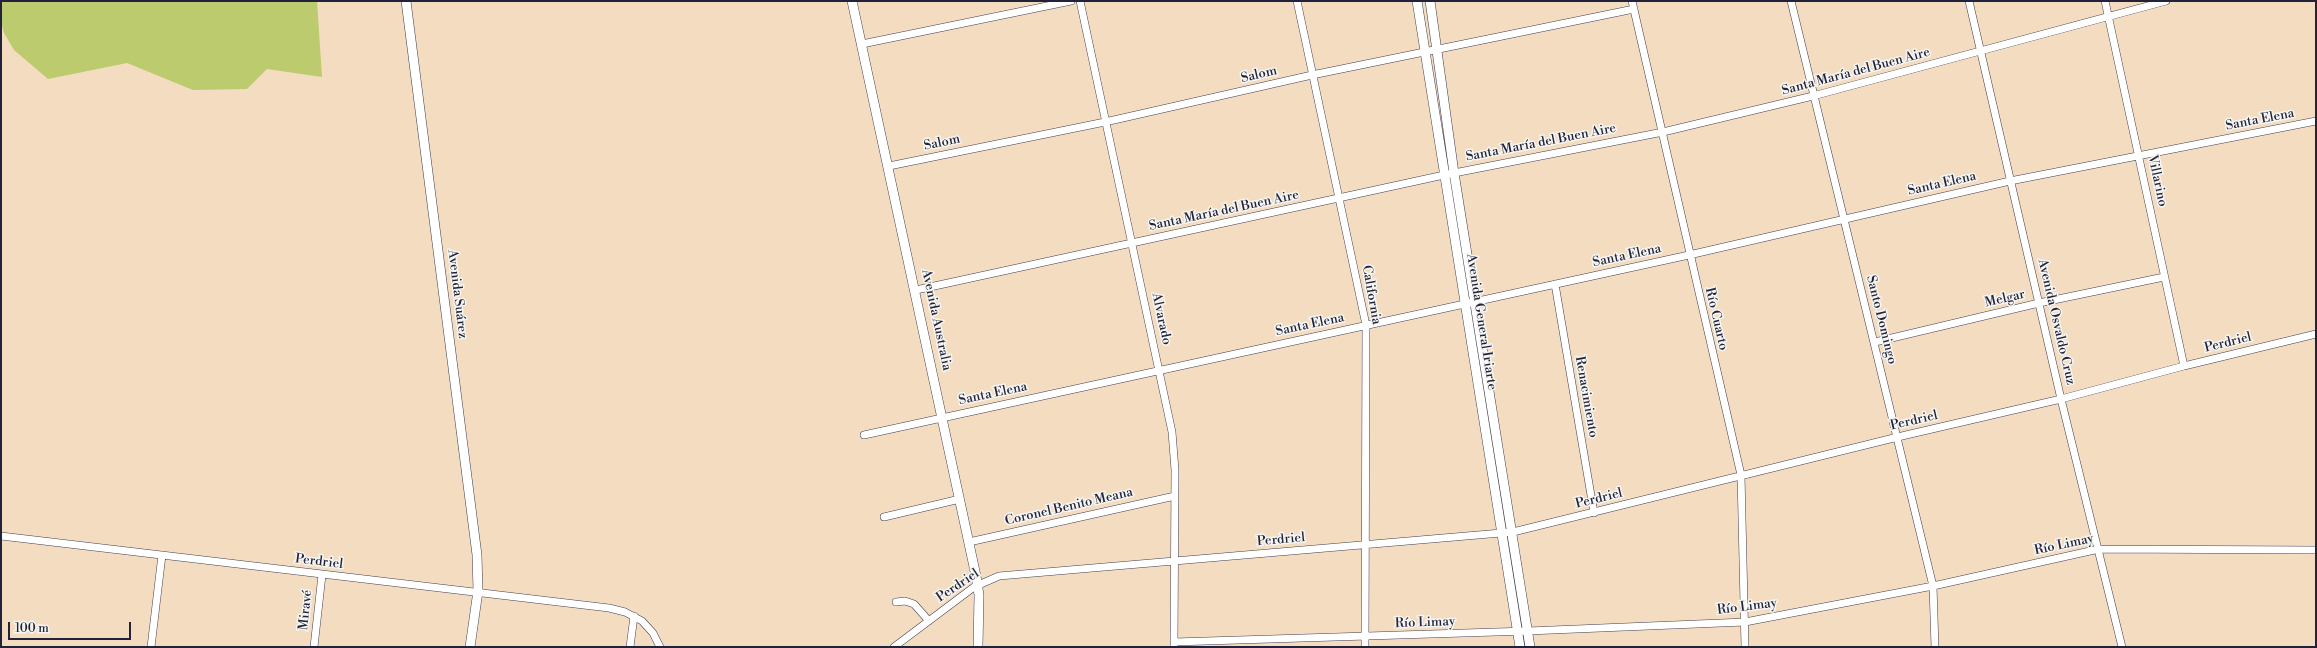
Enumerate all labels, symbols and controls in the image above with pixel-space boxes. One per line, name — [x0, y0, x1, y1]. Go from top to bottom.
street label: Santa María del Buen Aire — [1780, 45, 1932, 99]
street label: Salom — [1239, 63, 1279, 87]
street label: Santa Elena — [2224, 106, 2296, 134]
street label: Santa María del Buen Aire — [1465, 121, 1617, 165]
street label: Salom — [922, 132, 962, 154]
street label: Villarino — [2144, 154, 2170, 208]
street label: Santa Elena — [1906, 169, 1978, 199]
street label: Santa María del Buen Aire — [1148, 188, 1300, 234]
street label: Santa Elena — [1591, 241, 1663, 271]
street label: Avenida Suárez — [444, 249, 470, 339]
street label: Avenida General Iriarte — [1463, 253, 1499, 391]
street label: Avenida Osvaldo Cruz — [2034, 258, 2078, 386]
street label: California — [1358, 264, 1384, 326]
street label: Avenida Australia — [918, 268, 954, 372]
street label: Santo Domingo — [1862, 274, 1900, 366]
street label: Río Cuarto — [1701, 286, 1731, 352]
street label: Melgar — [1983, 287, 2027, 311]
street label: Alvarado — [1148, 292, 1174, 346]
street label: Santa Elena — [1274, 310, 1346, 340]
street label: Perdriel — [2203, 330, 2253, 356]
street label: Renacimiento — [1571, 355, 1601, 439]
street label: Santa Elena — [957, 379, 1029, 409]
street label: Perdriel — [1889, 408, 1939, 434]
street label: Coronel Benito Meana — [1004, 485, 1134, 529]
street label: Perdriel — [1574, 486, 1624, 512]
street label: Perdriel — [1256, 530, 1306, 550]
street label: Río Limay — [2033, 531, 2095, 559]
street label: Perdriel — [294, 551, 344, 573]
street label: Perdriel — [934, 566, 982, 606]
street label: Miravé — [296, 589, 316, 631]
street label: Río Limay — [1716, 596, 1778, 618]
scale bar — [10, 614, 133, 640]
street label: Río Limay — [1395, 614, 1455, 632]
text: 100 m — [15, 621, 49, 636]

